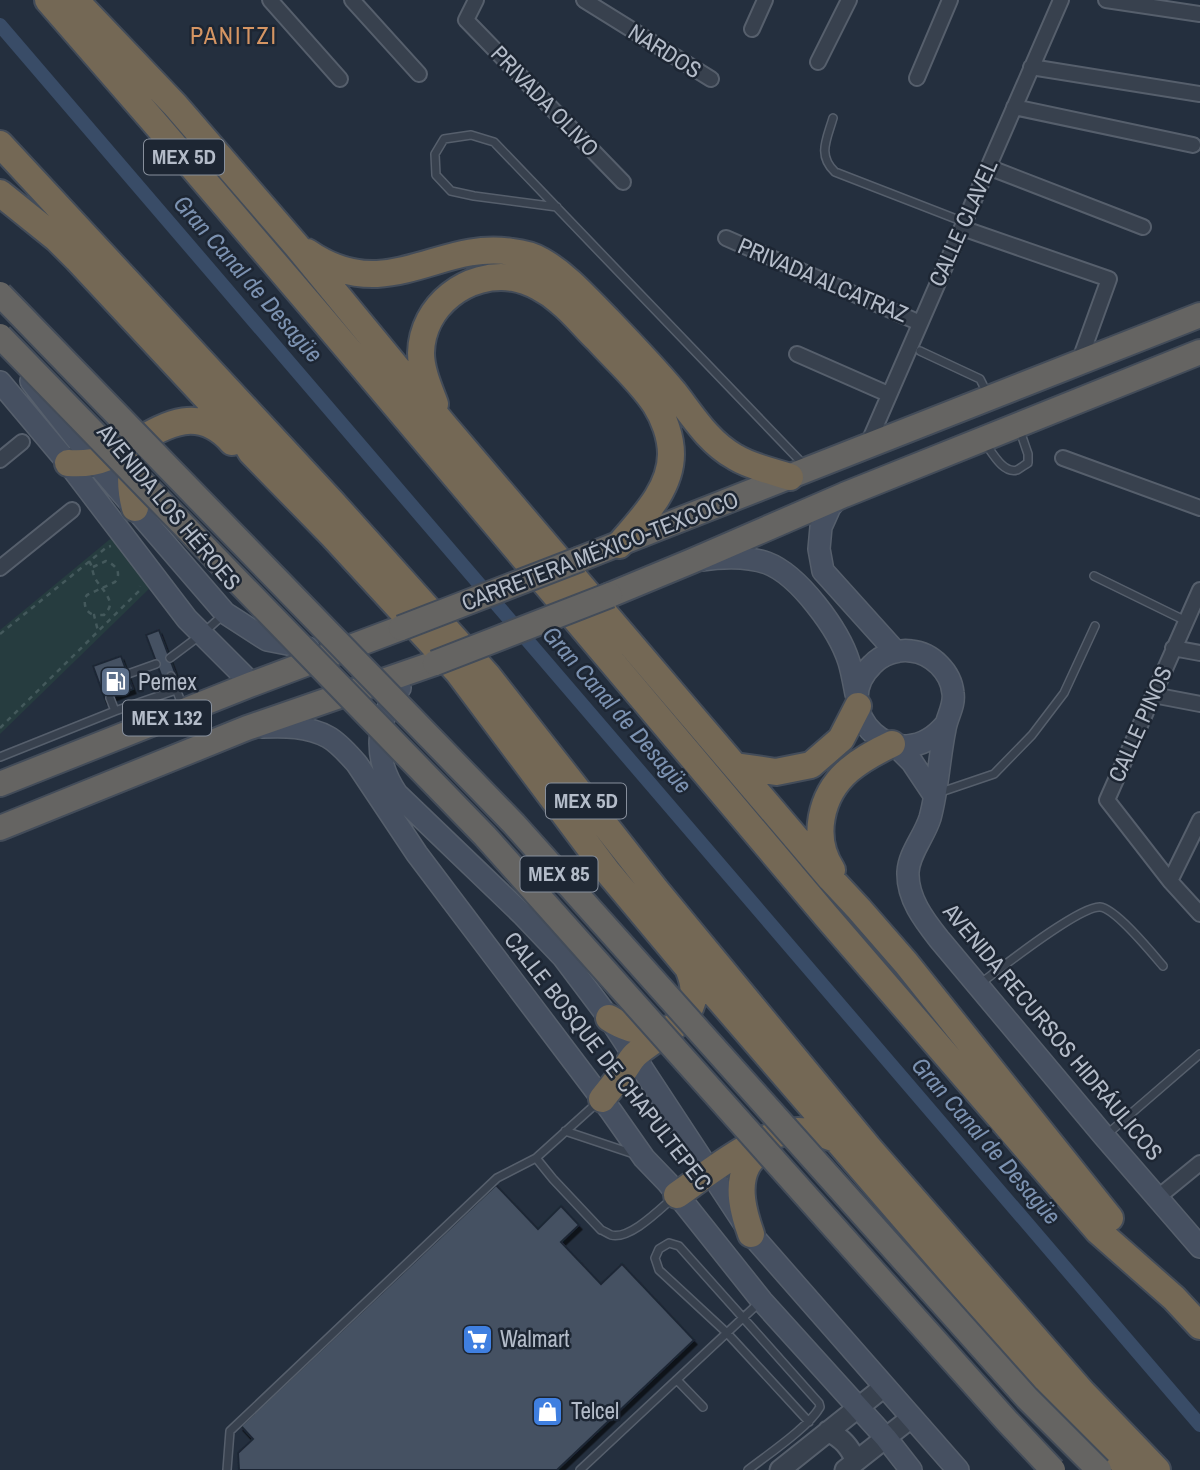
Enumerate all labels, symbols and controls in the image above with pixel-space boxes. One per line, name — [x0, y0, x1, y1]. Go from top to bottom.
street label: NARDOS — [623, 16, 708, 85]
district label: PANITZI — [190, 19, 278, 51]
street label: PRIVADA OLIVO — [484, 38, 606, 163]
road number: MEX 5D — [144, 140, 224, 174]
street label: CALLE CLAVEL — [921, 154, 1005, 291]
water label: Gran Canal de Desagüe — [167, 188, 330, 369]
street label: PRIVADA ALCATRAZ — [733, 230, 913, 329]
street label: AVENIDA LOS HÉROES — [90, 416, 248, 596]
street label: CARRETERA MÉXICO-TEXCOCO — [457, 483, 743, 618]
water label: Gran Canal de Desagüe — [536, 619, 699, 800]
street label: CALLE PINOS — [1100, 661, 1179, 787]
fuel station icon: Pemex — [98, 665, 132, 699]
place label: Pemex — [138, 666, 197, 697]
road number: MEX 132 — [123, 700, 211, 736]
road number: MEX 5D — [546, 784, 626, 818]
road number: MEX 85 — [520, 856, 598, 892]
street label: AVENIDA RECURSOS HIDRÁULICOS — [936, 896, 1170, 1167]
street label: CALLE BOSQUE DE CHAPULTEPEC — [498, 925, 719, 1196]
water label: Gran Canal de Desagüe — [905, 1050, 1068, 1231]
supermarket icon: Walmart — [460, 1322, 494, 1356]
place label: Walmart — [500, 1323, 570, 1354]
shop icon: Telcel — [531, 1394, 565, 1428]
place label: Telcel — [571, 1395, 619, 1426]

